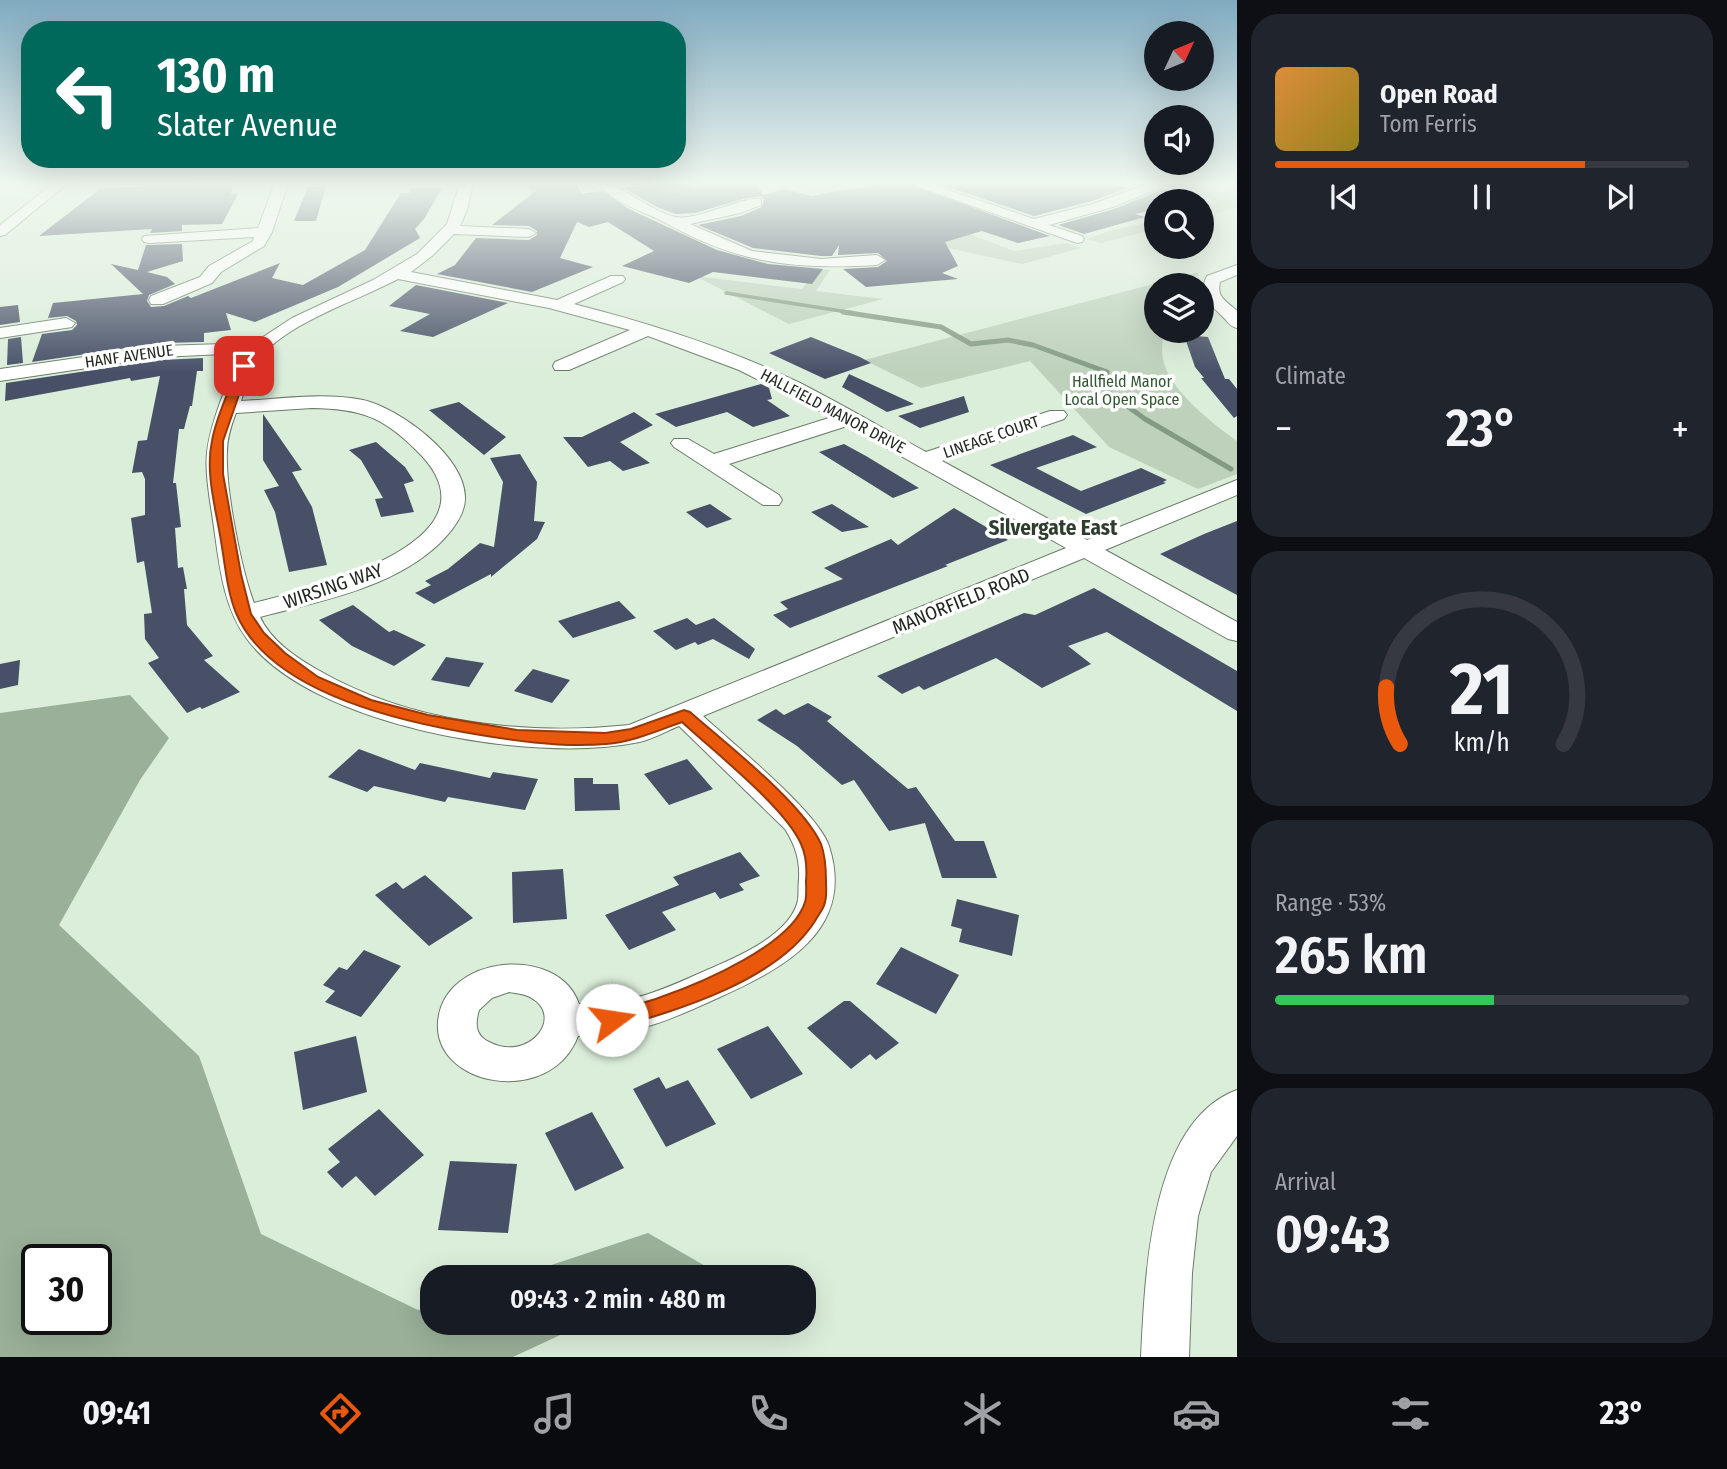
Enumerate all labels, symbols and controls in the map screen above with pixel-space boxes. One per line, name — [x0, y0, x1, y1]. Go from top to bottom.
north arrow — [1144, 21, 1214, 91]
map controls — [1144, 21, 1214, 343]
text: 130 m — [157, 46, 275, 105]
icon: left — [42, 49, 133, 140]
text: Open Road — [1380, 79, 1498, 110]
button: sound — [1144, 105, 1214, 175]
text: Slater Avenue — [157, 106, 337, 144]
text: Tom Ferris — [1380, 110, 1477, 138]
icon: previous — [1325, 178, 1363, 216]
icon: pause — [1463, 178, 1501, 216]
icon: next — [1601, 178, 1639, 216]
button: search — [1144, 189, 1214, 259]
button: layers — [1144, 273, 1214, 343]
pin — [214, 336, 274, 396]
street label: HANF AVENUE — [84, 340, 174, 372]
icon: arrive — [225, 347, 263, 385]
text: Climate — [1275, 362, 1346, 390]
street label: HALLFIELD MANOR DRIVE — [757, 365, 909, 457]
park label: Hallfield Manor Local Open Space — [1065, 372, 1179, 409]
text: 23° — [1446, 397, 1518, 460]
text: − — [1275, 406, 1292, 452]
text: + — [1672, 406, 1689, 452]
street label: LINEAGE COURT — [941, 412, 1042, 462]
district label: Silvergate East — [989, 515, 1118, 541]
street label: WIRSING WAY — [280, 558, 386, 614]
street label: MANORFIELD ROAD — [889, 563, 1033, 639]
text: 21 — [1449, 647, 1514, 734]
text: km/h — [1454, 728, 1510, 758]
text: Range · 53% — [1275, 889, 1386, 917]
text: 265 km — [1275, 924, 1427, 987]
position arrow — [575, 983, 649, 1057]
text: Arrival — [1275, 1168, 1336, 1196]
text: 09:43 — [1275, 1203, 1391, 1266]
speed limit sign: 30 — [21, 1244, 112, 1335]
text: 09:43 · 2 min · 480 m — [510, 1284, 726, 1315]
icon: directions — [316, 1389, 365, 1438]
icon: music — [530, 1389, 579, 1438]
icon: phone — [744, 1389, 793, 1438]
icon: climate — [958, 1389, 1007, 1438]
icon: car — [1172, 1389, 1221, 1438]
icon: filters — [1386, 1389, 1435, 1438]
text: 09:41 — [82, 1394, 151, 1432]
text: 23° — [1600, 1394, 1645, 1432]

